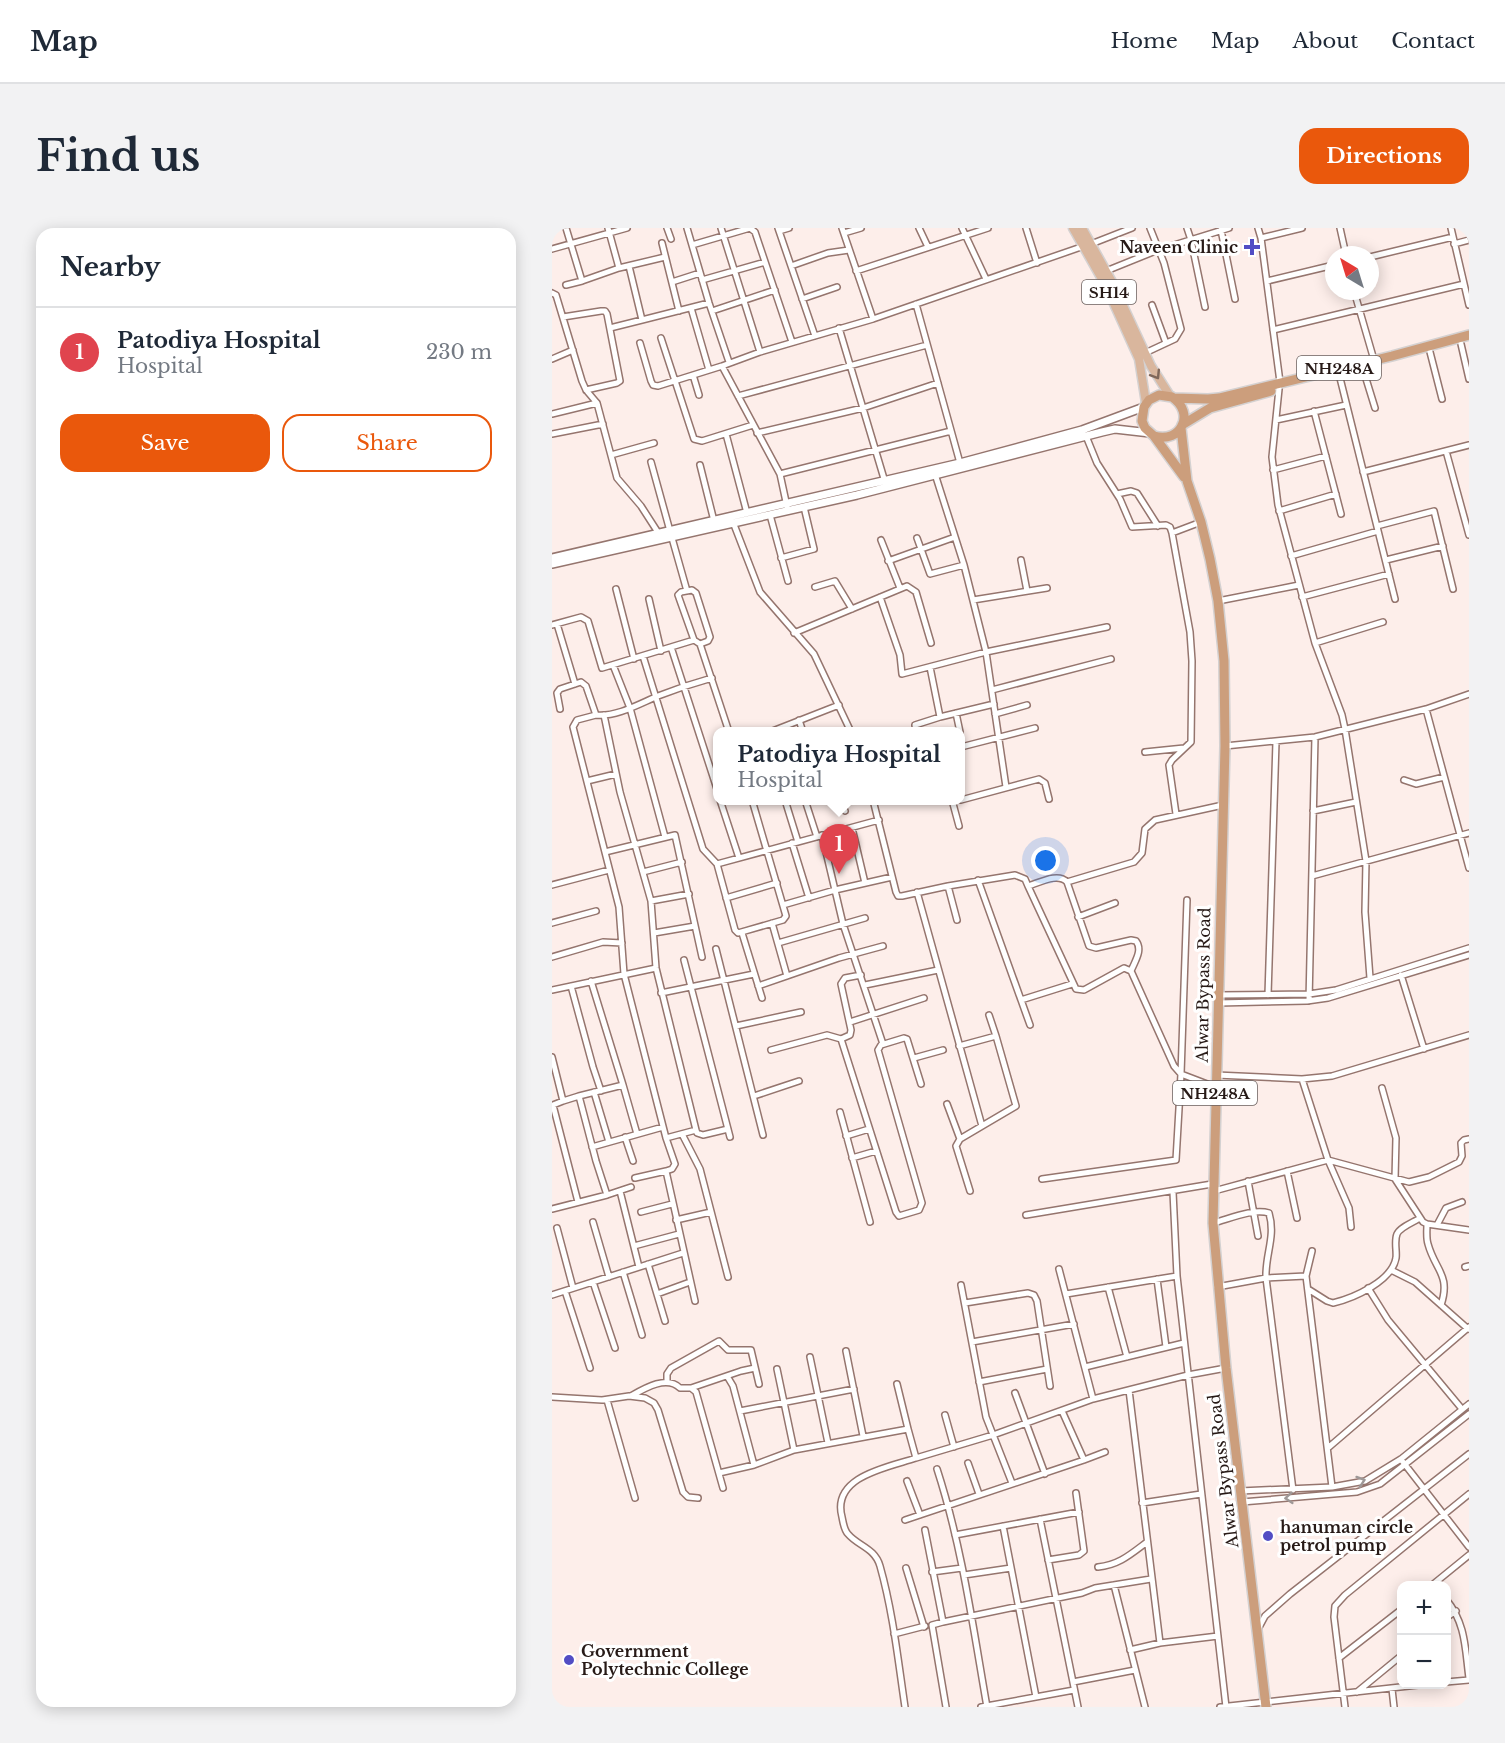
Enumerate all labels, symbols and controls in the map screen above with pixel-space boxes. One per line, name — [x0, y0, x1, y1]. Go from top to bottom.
text: Map — [30, 24, 98, 59]
text: Home — [1111, 28, 1178, 54]
text: Map — [1211, 28, 1259, 54]
text: About — [1292, 28, 1358, 54]
text: Contact — [1391, 28, 1475, 54]
button: Directions — [1299, 128, 1469, 184]
text: Find us — [36, 130, 200, 182]
place label: Naveen Clinic — [1119, 237, 1238, 257]
marker: Naveen Clinic — [1243, 238, 1261, 256]
north arrow — [1325, 246, 1379, 300]
text: Nearby — [60, 251, 161, 283]
road number: SH14 — [1082, 280, 1136, 304]
text: Patodiya Hospital — [117, 327, 321, 354]
text: 1 — [75, 340, 84, 364]
text: 230 m — [426, 340, 492, 364]
text: Hospital — [117, 354, 203, 378]
road number: NH248A — [1297, 356, 1381, 380]
one-way arrow — [1149, 369, 1161, 379]
button: Save — [60, 414, 270, 472]
button: Share — [282, 414, 492, 472]
popup — [713, 727, 965, 805]
text: Patodiya Hospital — [737, 741, 941, 768]
text: Hospital — [737, 768, 823, 792]
pin: 1 — [820, 824, 858, 874]
your location — [1031, 846, 1060, 875]
street label: Alwar Bypass Road — [1192, 907, 1214, 1064]
road number: NH248A — [1173, 1081, 1257, 1105]
street label: Alwar Bypass Road — [1204, 1393, 1243, 1550]
one-way arrow — [1355, 1476, 1366, 1488]
one-way arrow — [1285, 1491, 1294, 1504]
place label: hanuman circle petrol pump — [1280, 1517, 1413, 1555]
marker: hanuman circle petrol pump — [1261, 1529, 1275, 1543]
map controls — [1397, 1581, 1451, 1689]
button: + — [1397, 1581, 1451, 1635]
button: − — [1397, 1635, 1451, 1689]
place label: Government Polytechnic College — [581, 1641, 749, 1679]
marker: Government Polytechnic College — [562, 1653, 576, 1667]

